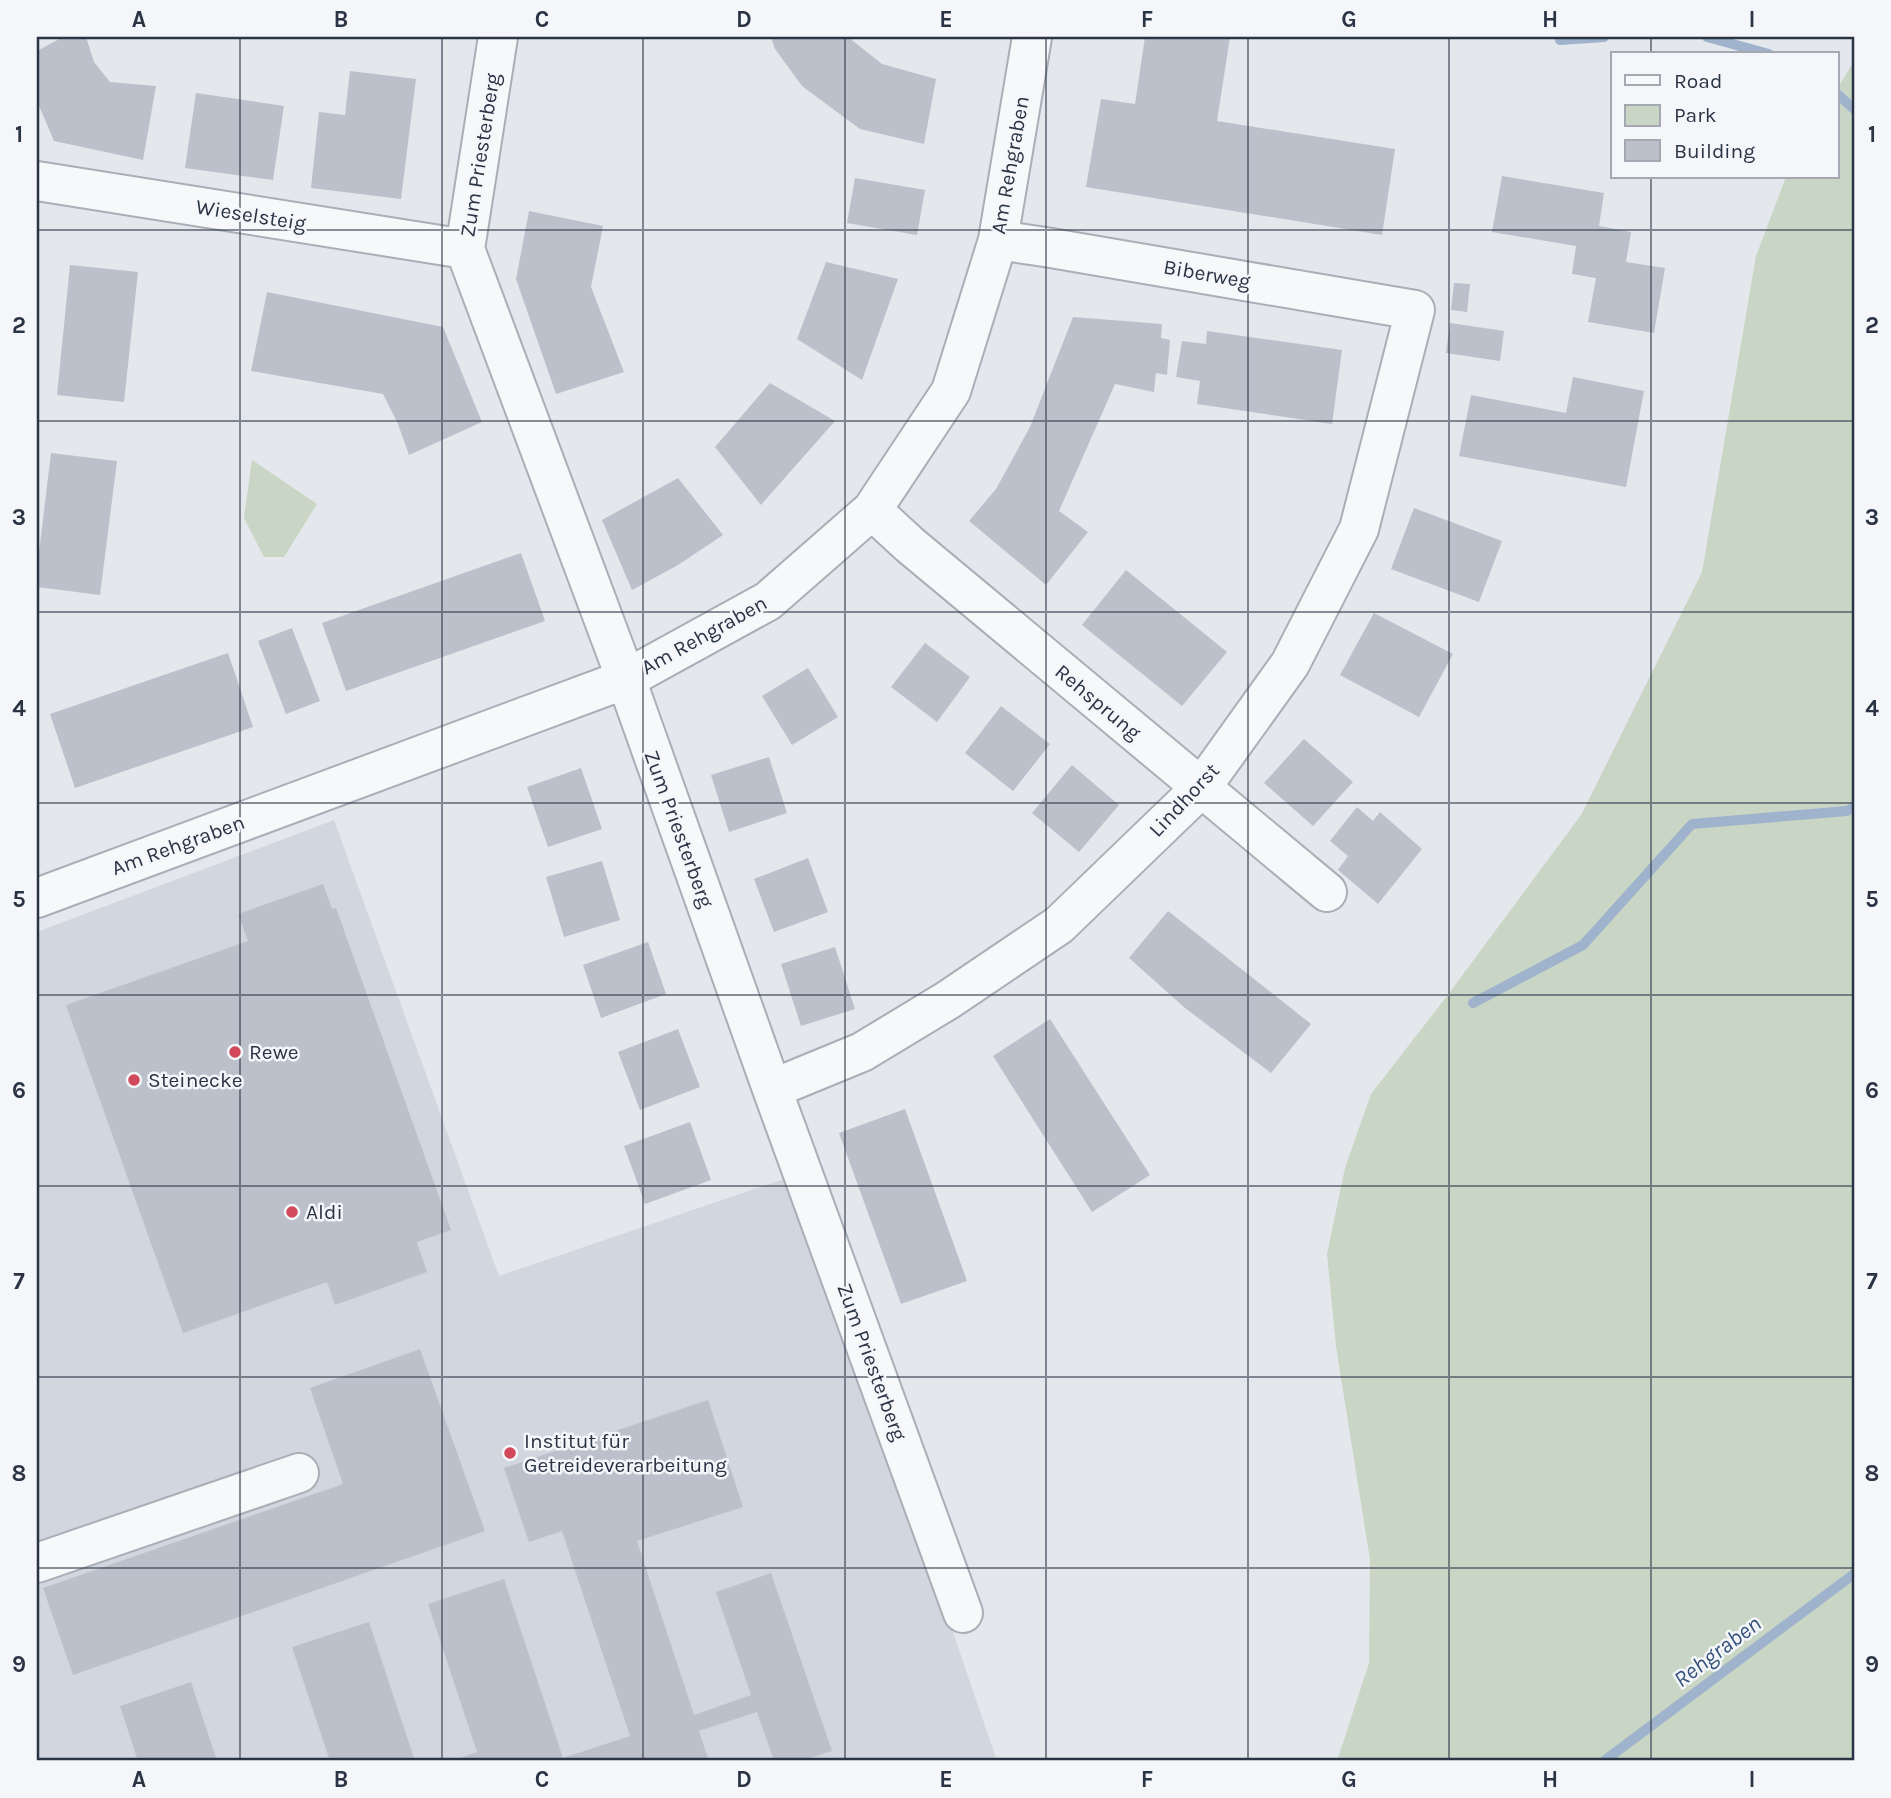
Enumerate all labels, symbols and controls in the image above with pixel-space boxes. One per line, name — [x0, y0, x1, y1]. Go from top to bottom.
text: A — [132, 6, 146, 33]
text: B — [334, 6, 348, 33]
text: C — [535, 6, 549, 33]
text: D — [736, 6, 752, 33]
text: E — [939, 6, 953, 33]
text: F — [1141, 6, 1153, 33]
text: G — [1341, 6, 1357, 33]
text: H — [1542, 6, 1558, 33]
text: I — [1748, 6, 1756, 33]
legend — [1611, 52, 1839, 178]
text: Road — [1674, 69, 1722, 93]
street label: Zum Priesterberg — [455, 71, 505, 239]
street label: Am Rehgraben — [986, 94, 1034, 236]
text: Park — [1674, 103, 1717, 127]
text: 1 — [15, 121, 23, 148]
text: 1 — [1868, 121, 1876, 148]
text: Building — [1674, 139, 1755, 163]
street label: Wieselsteig — [194, 194, 308, 236]
street label: Biberweg — [1162, 255, 1253, 293]
text: 2 — [12, 312, 26, 339]
text: 2 — [1865, 312, 1879, 339]
text: 3 — [12, 504, 26, 531]
text: 3 — [1865, 504, 1879, 531]
street label: Am Rehgraben — [637, 591, 771, 679]
street label: Rehsprung — [1050, 659, 1146, 745]
text: 4 — [12, 695, 26, 722]
text: 4 — [1865, 695, 1879, 722]
street label: Zum Priesterberg — [639, 747, 719, 911]
street label: Lindhorst — [1144, 758, 1224, 842]
street label: Am Rehgraben — [108, 810, 248, 880]
text: 5 — [12, 886, 26, 913]
text: 5 — [1865, 886, 1879, 913]
place label: Rewe — [249, 1040, 299, 1064]
marker: Rewe — [227, 1044, 243, 1060]
place label: Steinecke — [148, 1068, 243, 1092]
marker: Steinecke — [126, 1072, 142, 1088]
text: 6 — [12, 1077, 26, 1104]
text: 6 — [1865, 1077, 1879, 1104]
place label: Aldi — [306, 1200, 343, 1224]
marker: Aldi — [284, 1204, 300, 1220]
text: 7 — [13, 1268, 25, 1295]
text: 7 — [1866, 1268, 1878, 1295]
street label: Zum Priesterberg — [832, 1280, 912, 1444]
place label: Institut für Getreideverarbeitung — [524, 1429, 727, 1477]
marker: Institut für Getreideverarbeitung — [502, 1445, 518, 1461]
text: 8 — [12, 1460, 26, 1487]
text: 8 — [1865, 1460, 1879, 1487]
water label: Rehgraben — [1668, 1610, 1766, 1693]
text: 9 — [12, 1651, 26, 1678]
text: 9 — [1865, 1651, 1879, 1678]
text: A — [132, 1766, 146, 1793]
text: B — [334, 1766, 348, 1793]
text: C — [535, 1766, 549, 1793]
text: D — [736, 1766, 752, 1793]
text: E — [939, 1766, 953, 1793]
text: F — [1141, 1766, 1153, 1793]
text: G — [1341, 1766, 1357, 1793]
text: H — [1542, 1766, 1558, 1793]
text: I — [1748, 1766, 1756, 1793]

